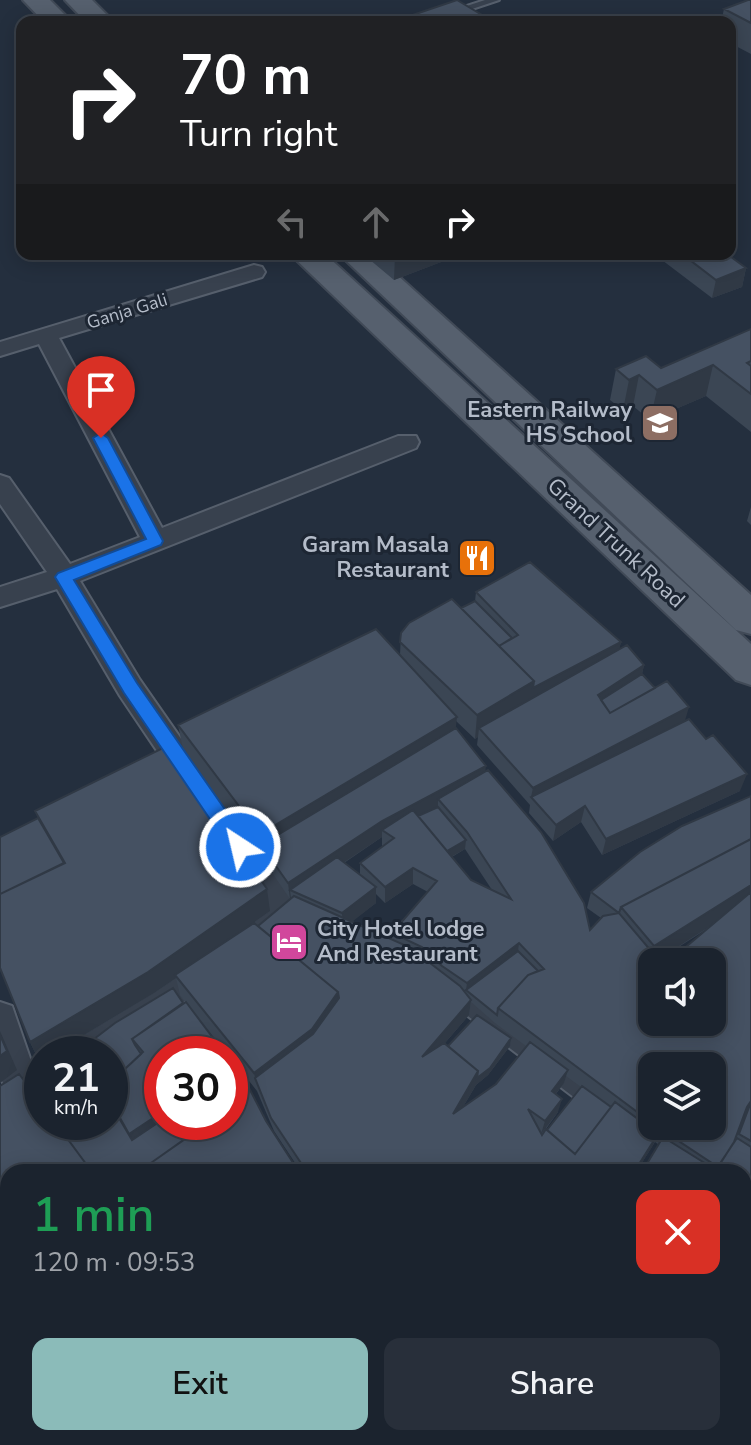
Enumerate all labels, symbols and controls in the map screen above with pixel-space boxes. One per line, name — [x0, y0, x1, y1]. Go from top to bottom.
text: 70 m — [180, 37, 311, 114]
icon: right — [48, 48, 152, 152]
text: Turn right — [180, 110, 337, 159]
icon: left — [270, 200, 314, 244]
icon: ahead — [354, 200, 398, 244]
icon: right — [438, 200, 482, 244]
street label: Ganja Gali — [84, 287, 170, 335]
pin — [67, 356, 135, 438]
icon: arrive — [79, 368, 123, 412]
place label: Eastern Railway HS School — [467, 395, 632, 450]
school or university icon: Eastern Railway HS School — [639, 402, 681, 444]
street label: Grand Trunk Road — [540, 471, 692, 615]
place label: Garam Masala Restaurant — [302, 530, 450, 585]
restaurant icon: Garam Masala Restaurant — [456, 537, 498, 579]
position arrow — [198, 805, 282, 889]
place label: City Hotel lodge And Restaurant — [317, 914, 485, 969]
hotel icon: City Hotel lodge And Restaurant — [268, 921, 310, 963]
map controls — [638, 948, 726, 1140]
button: sound — [638, 948, 726, 1036]
speed limit sign: 30 — [144, 1036, 248, 1140]
text: 21 — [52, 1051, 100, 1105]
button: layers — [638, 1052, 726, 1140]
text: km/h — [54, 1094, 98, 1121]
text: 1 min — [32, 1182, 154, 1248]
button: close — [636, 1190, 720, 1274]
text: 120 m · 09:53 — [32, 1245, 195, 1280]
button: Exit — [32, 1338, 368, 1430]
button: Share — [384, 1338, 720, 1430]

